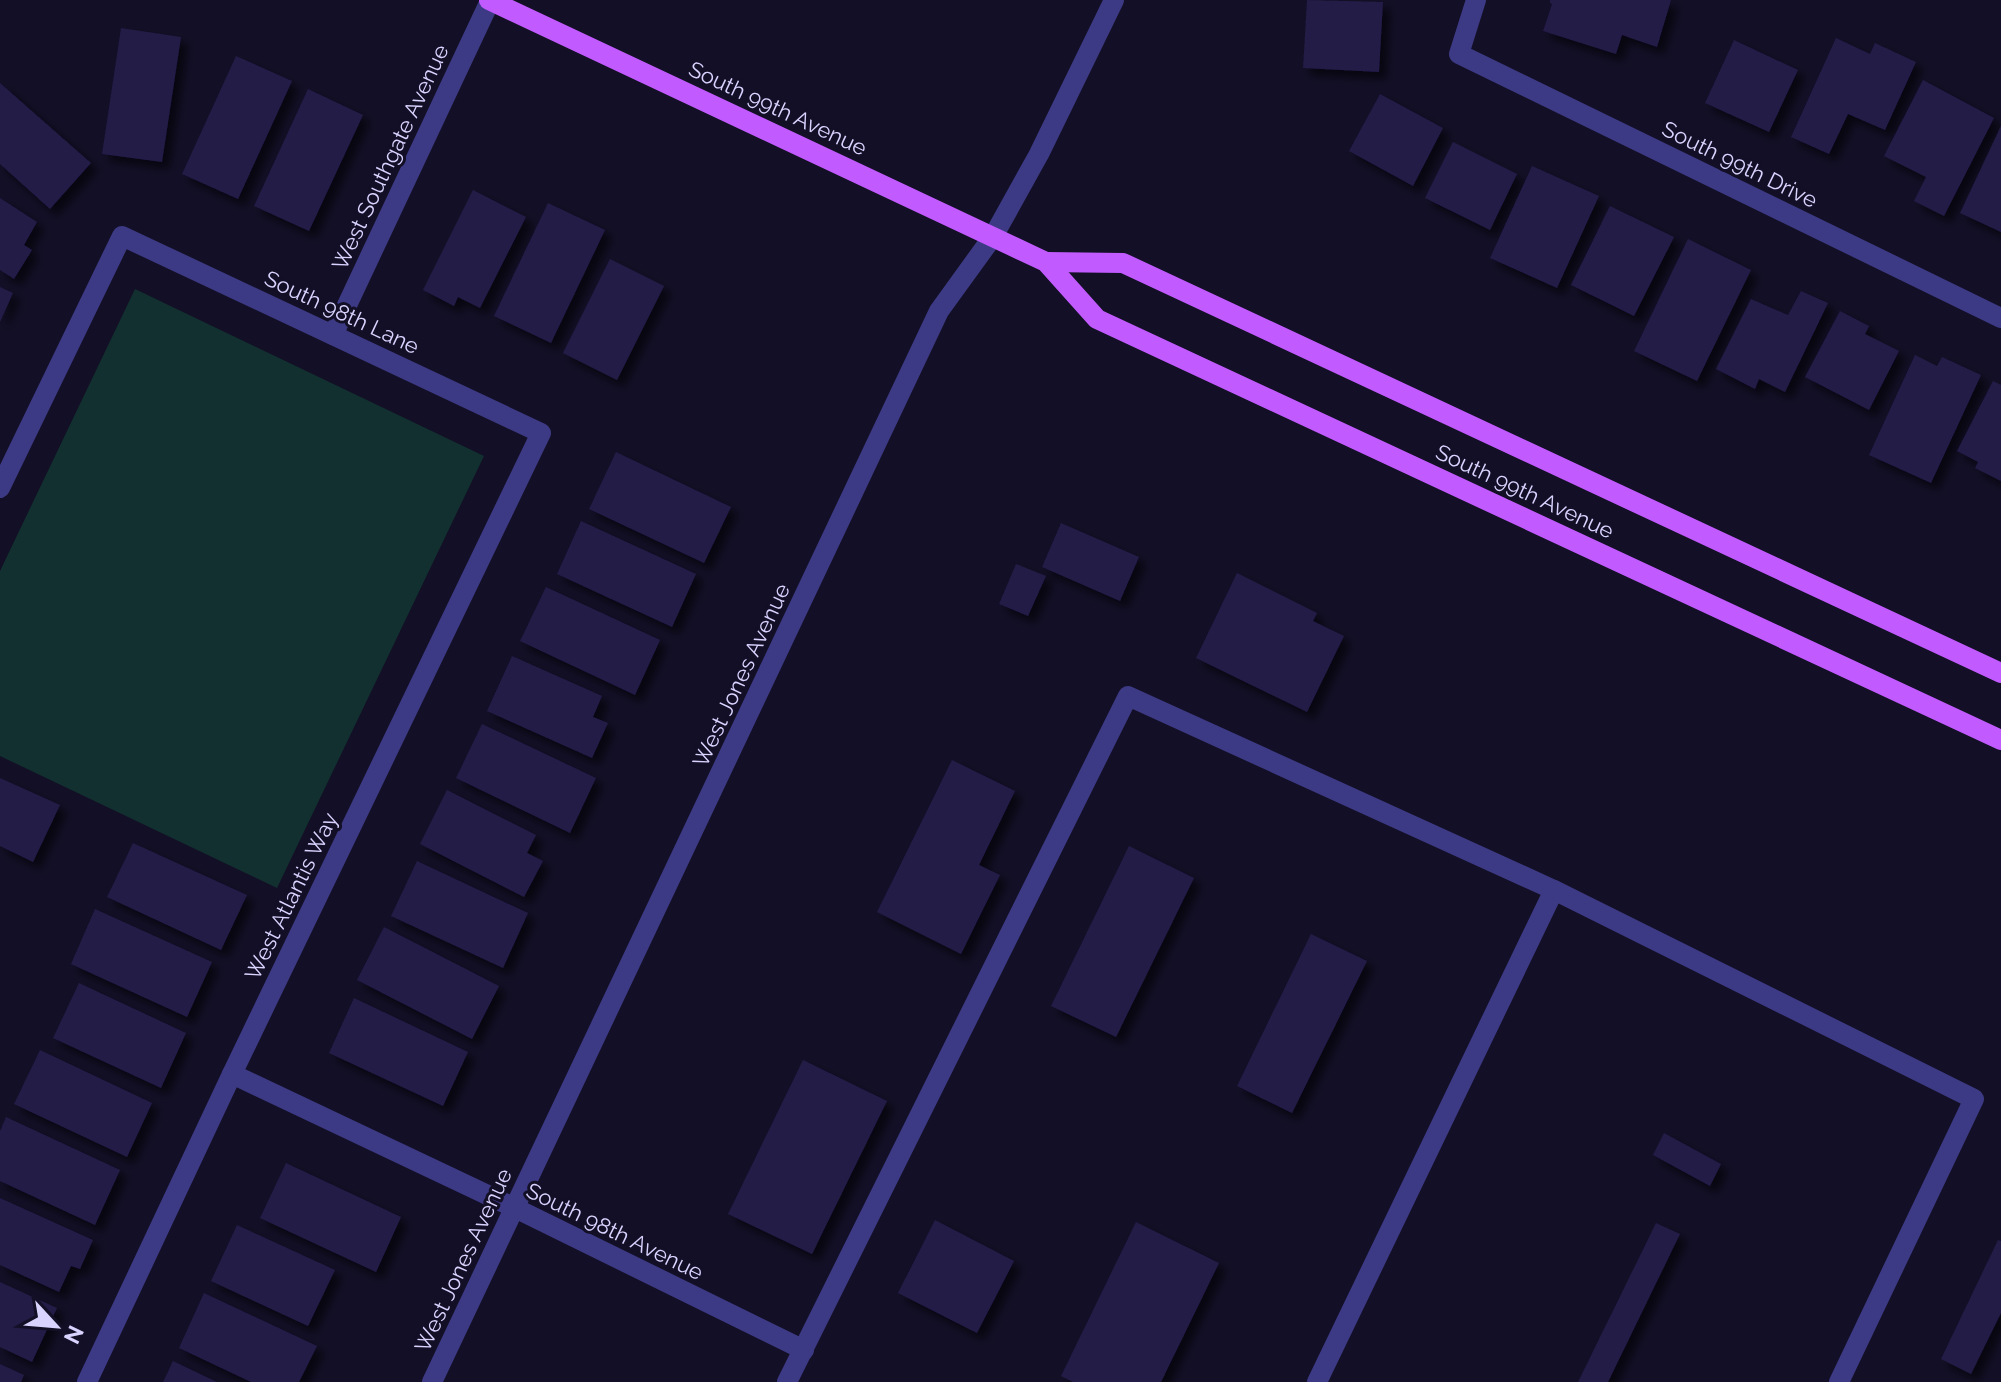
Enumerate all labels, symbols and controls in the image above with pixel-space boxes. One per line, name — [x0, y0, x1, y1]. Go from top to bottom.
street label: West Southgate Avenue — [326, 40, 454, 274]
street label: South 99th Avenue — [685, 55, 871, 161]
street label: South 99th Drive — [1658, 115, 1822, 213]
street label: South 98th Lane — [261, 265, 424, 359]
street label: South 99th Avenue — [1432, 438, 1618, 544]
street label: West Jones Avenue — [687, 579, 795, 771]
street label: West Atlantis Way — [239, 808, 343, 984]
street label: West Jones Avenue — [409, 1164, 517, 1356]
street label: South 98th Avenue — [522, 1177, 708, 1285]
north arrow — [16, 1286, 96, 1366]
text: N — [59, 1322, 89, 1348]

